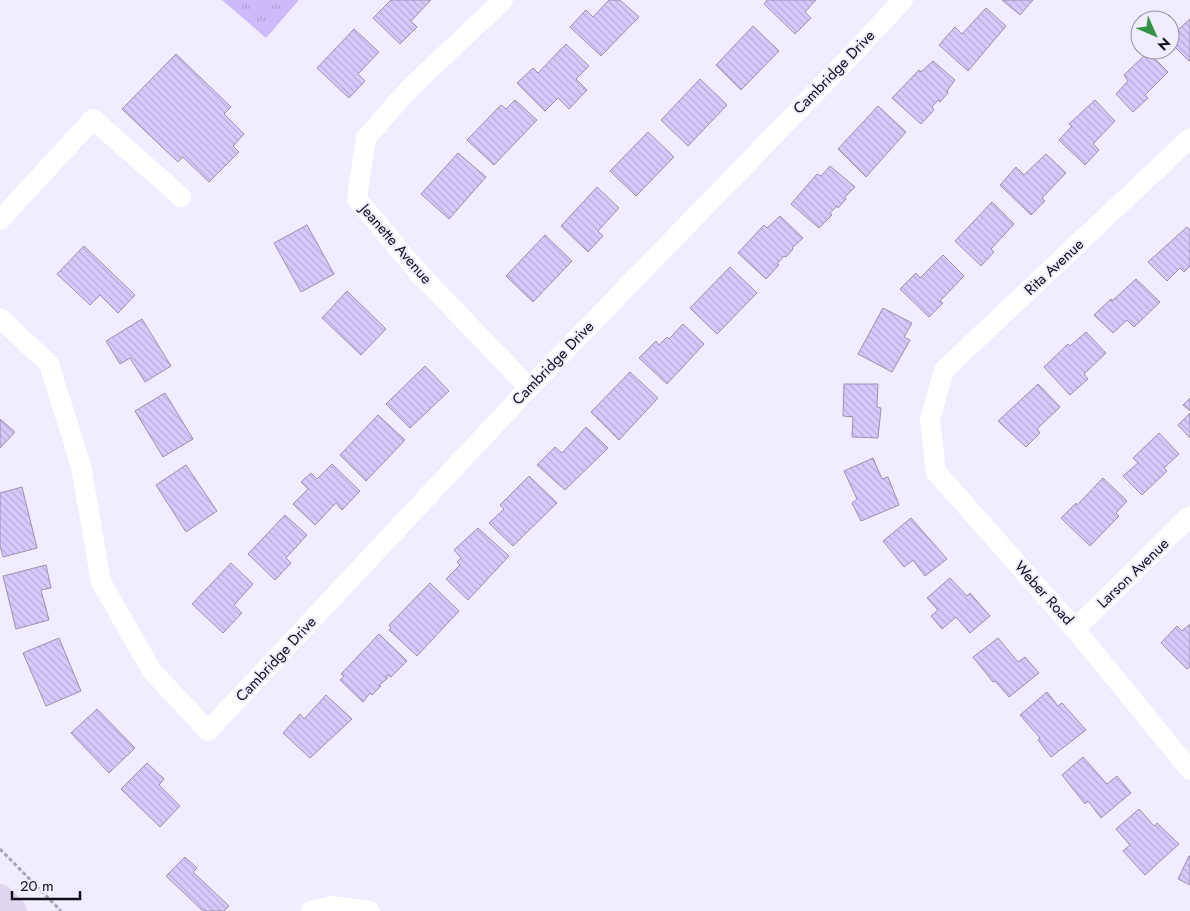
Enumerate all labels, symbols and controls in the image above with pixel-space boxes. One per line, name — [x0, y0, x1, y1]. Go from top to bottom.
north arrow — [1130, 10, 1180, 60]
street label: Cambridge Drive — [788, 25, 880, 119]
text: N — [1153, 33, 1175, 55]
street label: Jeanette Avenue — [353, 197, 437, 289]
street label: Rita Avenue — [1019, 233, 1089, 300]
street label: Cambridge Drive — [507, 316, 599, 410]
street label: Larson Avenue — [1092, 533, 1174, 613]
street label: Weber Road — [1009, 556, 1079, 630]
street label: Cambridge Drive — [231, 611, 322, 707]
scale bar — [12, 868, 80, 900]
text: 20 m — [20, 875, 54, 897]

